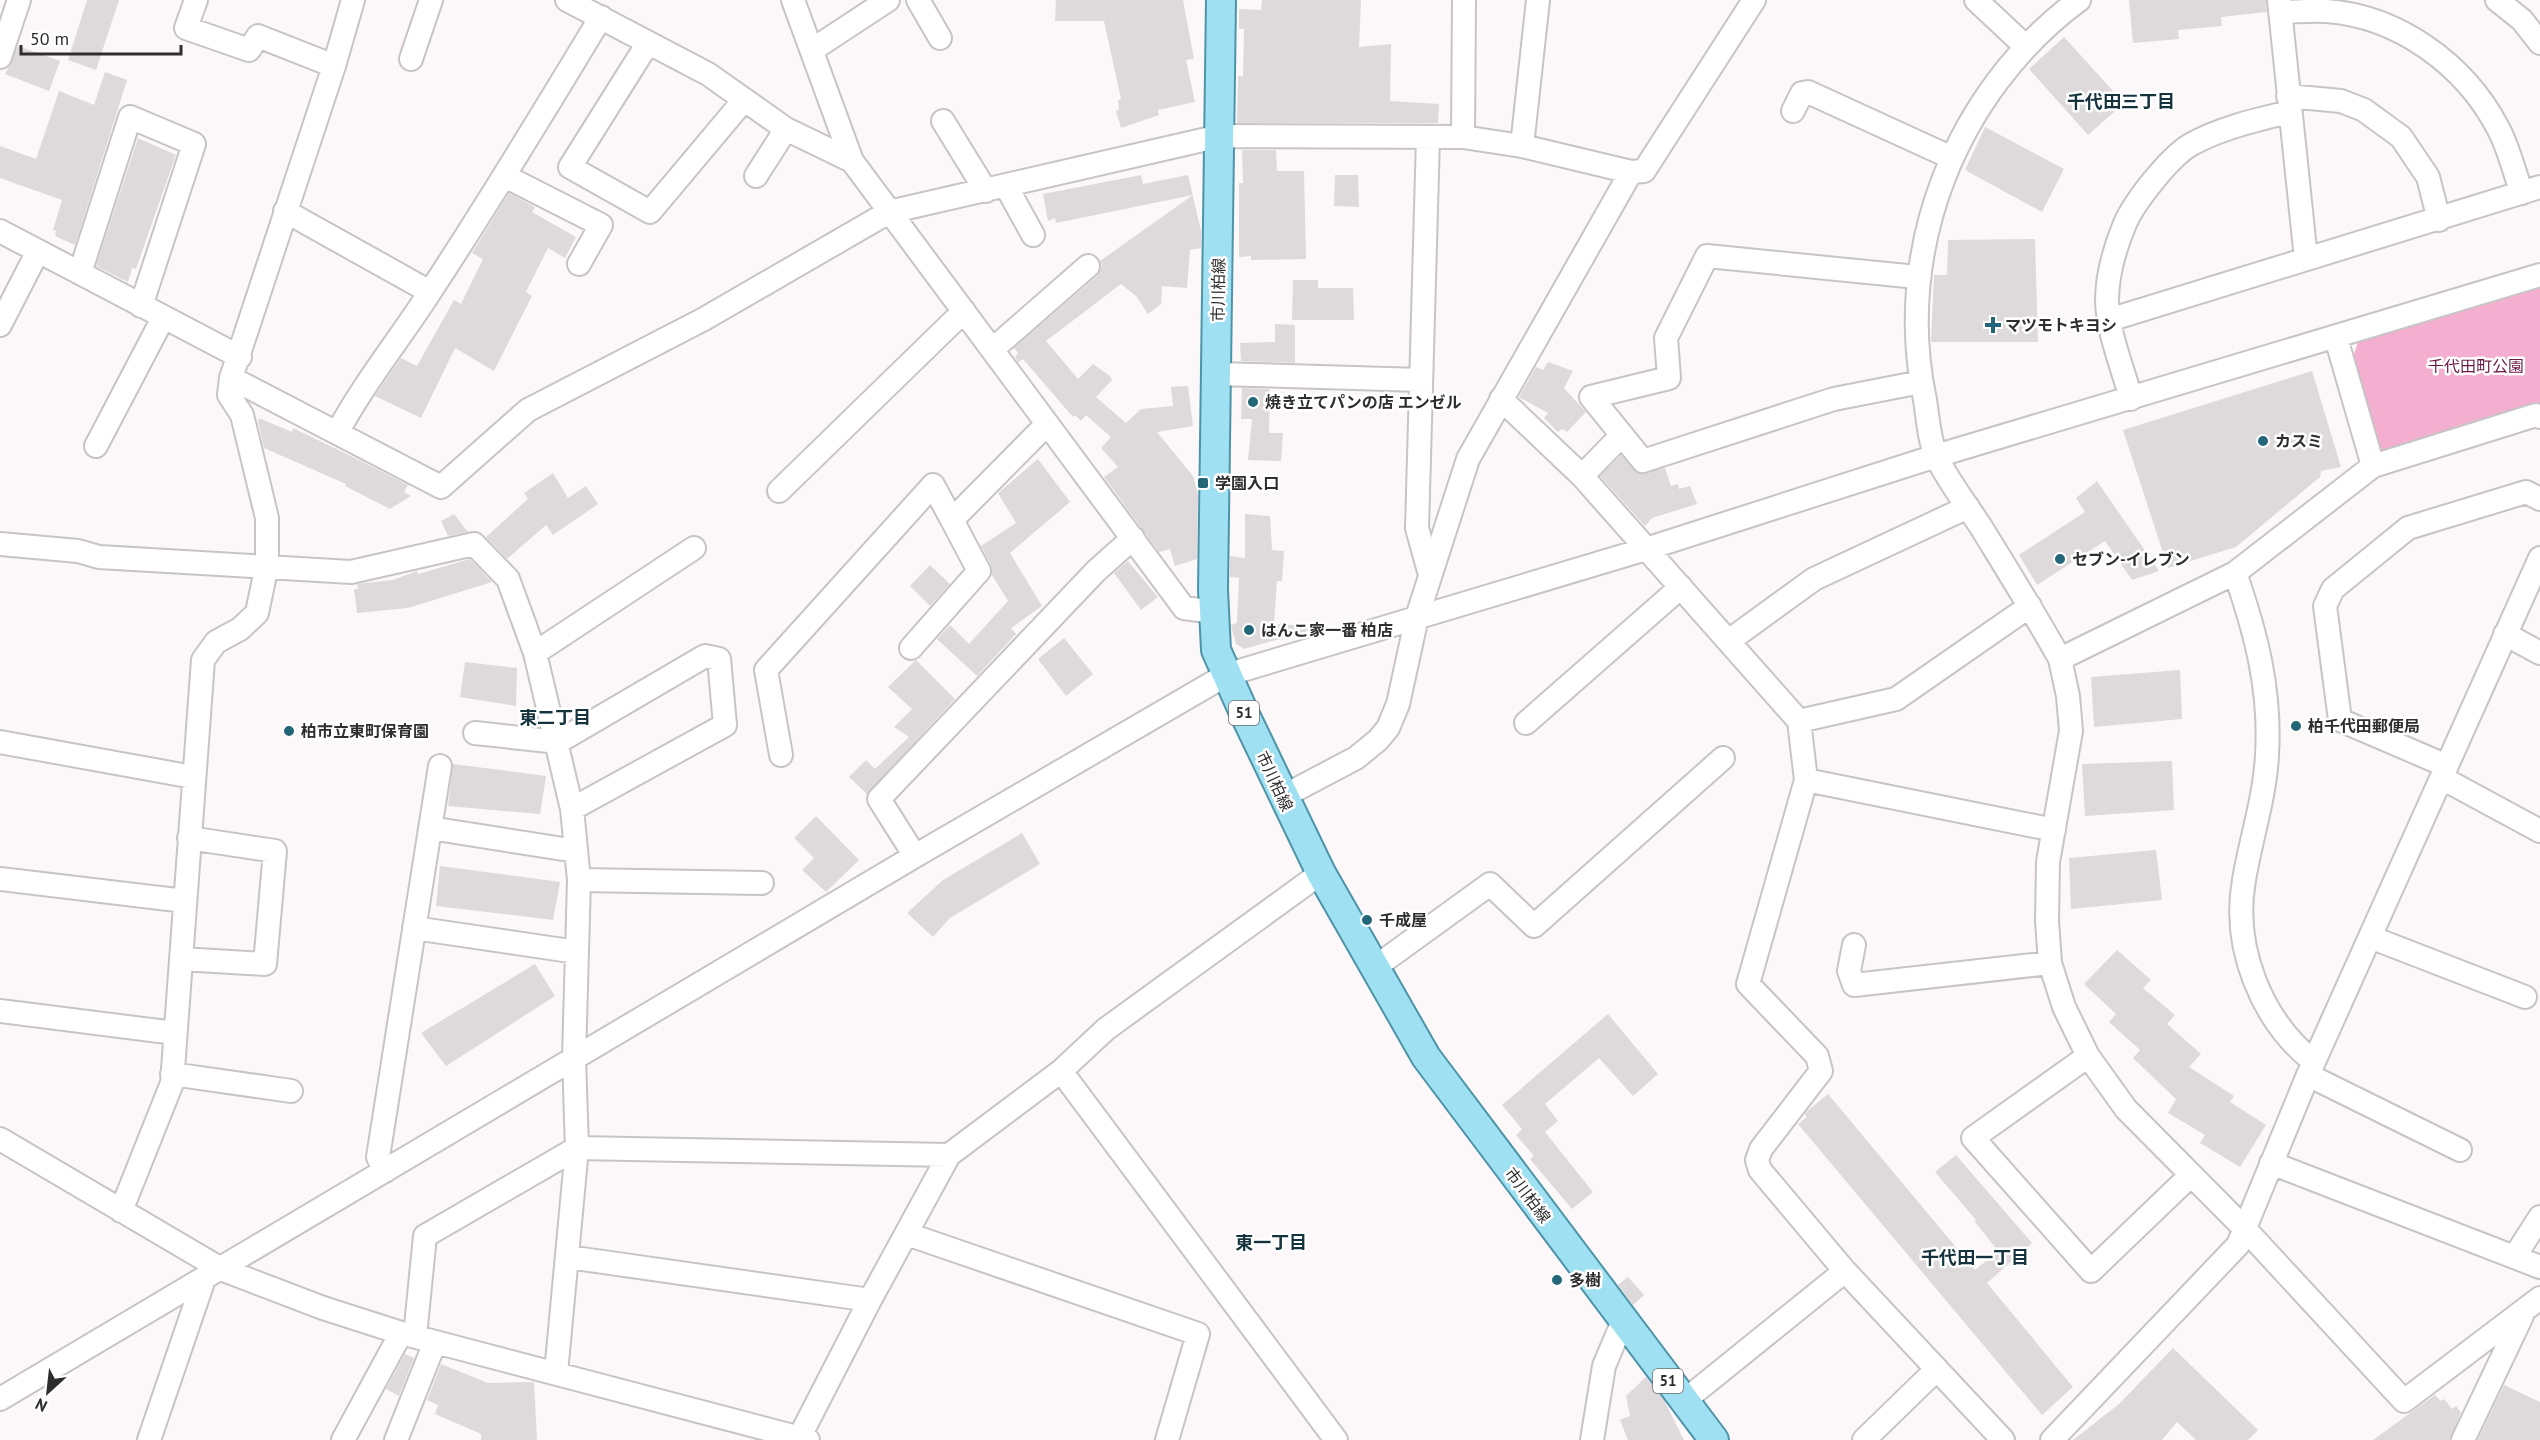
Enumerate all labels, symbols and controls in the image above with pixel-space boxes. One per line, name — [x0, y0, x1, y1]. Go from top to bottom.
scale bar — [21, 18, 182, 56]
text: 50 m — [30, 27, 69, 50]
district label: 千代田三丁目 — [2067, 90, 2175, 113]
street label: 市川柏線 — [1207, 258, 1229, 322]
place label: マツモトキヨシ — [2005, 315, 2117, 335]
marker: マツモトキヨシ — [1986, 318, 2000, 332]
park label: 千代田町公園 — [2428, 356, 2524, 376]
place label: 焼き立てパンの店 エンゼル — [1265, 392, 1462, 412]
marker: 焼き立てパンの店 エンゼル — [1246, 395, 1260, 409]
place label: カスミ — [2275, 431, 2323, 451]
marker: カスミ — [2256, 434, 2270, 448]
place label: 学園入口 — [1215, 473, 1279, 493]
marker: 学園入口 — [1196, 476, 1210, 490]
place label: セブン-イレブン — [2072, 549, 2190, 569]
marker: セブン-イレブン — [2053, 552, 2067, 566]
place label: はんこ家一番 柏店 — [1261, 620, 1393, 640]
marker: はんこ家一番 柏店 — [1242, 623, 1256, 637]
road number: 51 — [1229, 701, 1259, 725]
district label: 東二丁目 — [519, 706, 591, 729]
place label: 柏千代田郵便局 — [2308, 716, 2420, 736]
marker: 柏千代田郵便局 — [2289, 719, 2303, 733]
place label: 柏市立東町保育園 — [301, 721, 429, 741]
marker: 柏市立東町保育園 — [282, 724, 296, 738]
street label: 市川柏線 — [1252, 748, 1298, 814]
place label: 千成屋 — [1379, 910, 1427, 930]
marker: 千成屋 — [1360, 913, 1374, 927]
street label: 市川柏線 — [1501, 1163, 1555, 1227]
district label: 東一丁目 — [1235, 1231, 1307, 1254]
district label: 千代田一丁目 — [1921, 1246, 2029, 1269]
place label: 多樹 — [1569, 1270, 1601, 1290]
marker: 多樹 — [1550, 1273, 1564, 1287]
north arrow — [18, 1362, 78, 1422]
road number: 51 — [1653, 1369, 1683, 1393]
text: N — [32, 1394, 50, 1417]

